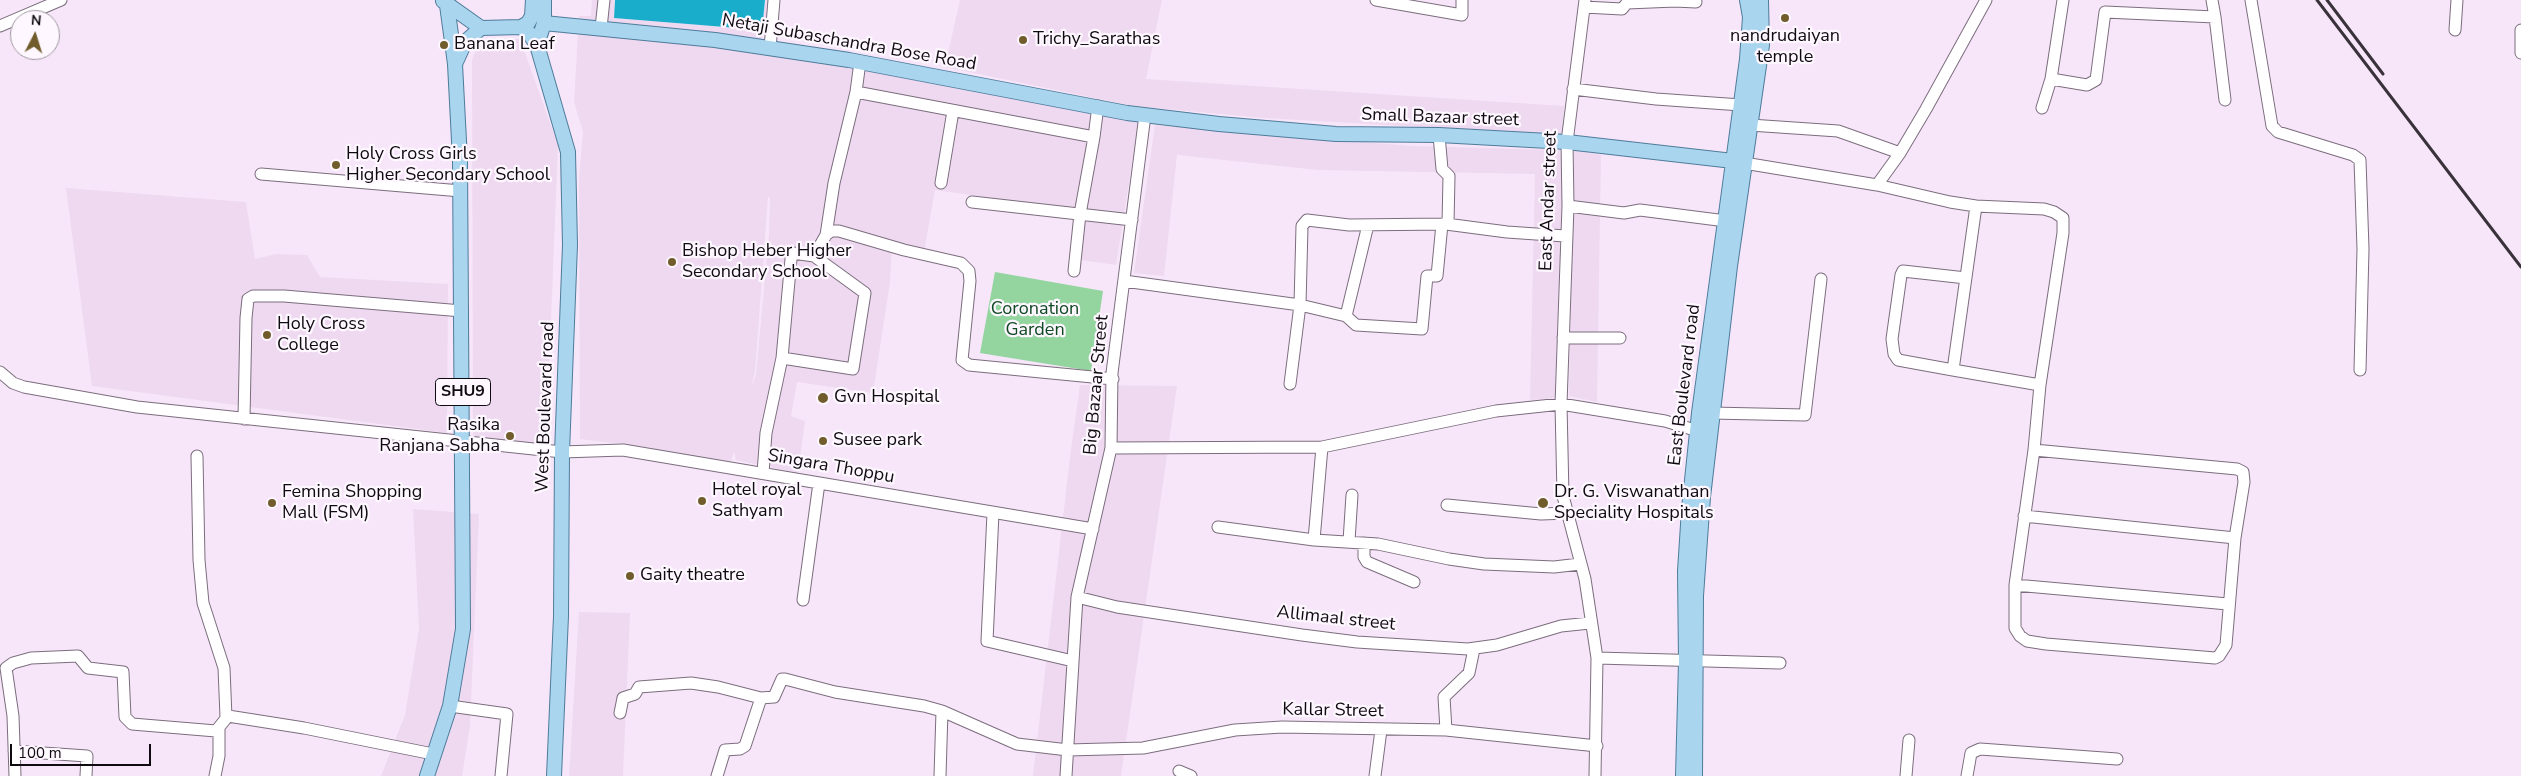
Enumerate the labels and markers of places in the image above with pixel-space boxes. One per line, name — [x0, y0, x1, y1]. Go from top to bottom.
marker: nandrudaiyan temple — [1779, 12, 1791, 24]
place label: nandrudaiyan temple — [1730, 26, 1840, 68]
place label: Trichy_Sarathas — [1033, 29, 1160, 51]
place label: Banana Leaf — [454, 34, 555, 56]
marker: Trichy_Sarathas — [1017, 34, 1029, 46]
marker: Banana Leaf — [438, 39, 450, 51]
place label: Holy Cross Girls Higher Secondary School — [346, 144, 550, 186]
marker: Holy Cross Girls Higher Secondary School — [330, 159, 342, 171]
place label: Bishop Heber Higher Secondary School — [682, 241, 851, 284]
marker: Bishop Heber Higher Secondary School — [666, 256, 678, 268]
place label: Holy Cross College — [277, 314, 365, 356]
marker: Holy Cross College — [261, 329, 273, 341]
place label: Gvn Hospital — [834, 387, 939, 409]
marker: Gvn Hospital — [816, 391, 830, 405]
place label: Rasika Ranjana Sabha — [379, 415, 500, 458]
marker: Rasika Ranjana Sabha — [504, 430, 516, 442]
place label: Susee park — [833, 430, 922, 452]
marker: Susee park — [817, 435, 829, 447]
place label: Hotel royal Sathyam — [712, 480, 802, 522]
place label: Femina Shopping Mall (FSM) — [282, 482, 422, 524]
place label: Dr. G. Viswanathan Speciality Hospitals — [1554, 482, 1714, 524]
marker: Hotel royal Sathyam — [696, 495, 708, 507]
marker: Dr. G. Viswanathan Speciality Hospitals — [1536, 496, 1550, 510]
marker: Femina Shopping Mall (FSM) — [266, 497, 278, 509]
place label: Gaity theatre — [640, 565, 745, 587]
marker: Gaity theatre — [624, 570, 636, 582]

